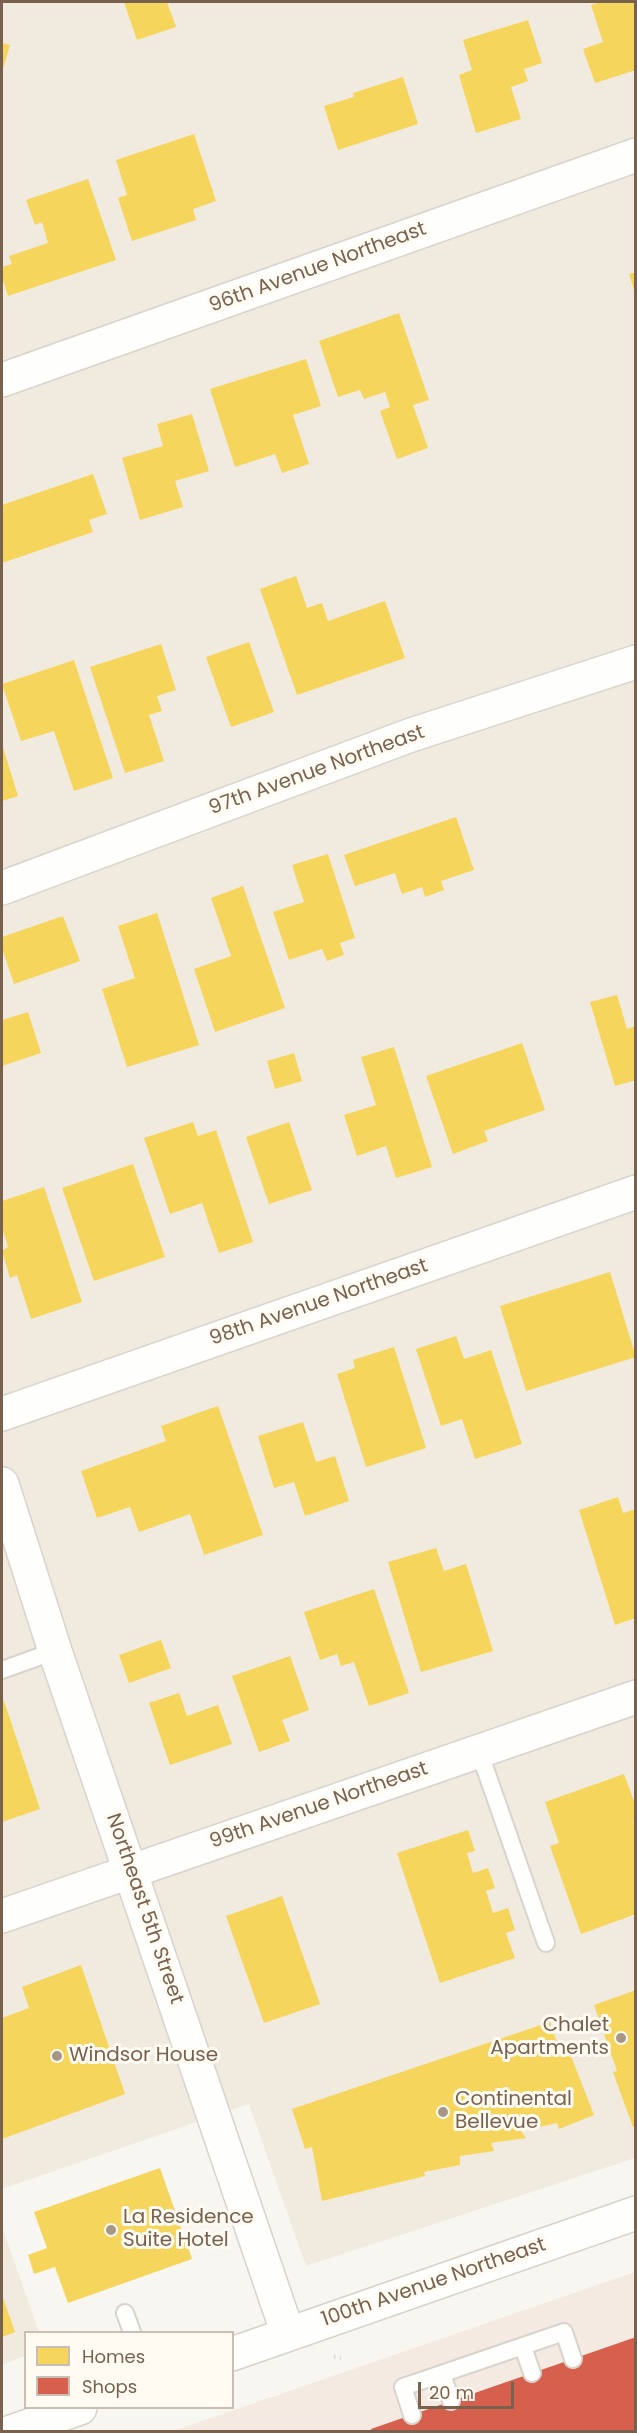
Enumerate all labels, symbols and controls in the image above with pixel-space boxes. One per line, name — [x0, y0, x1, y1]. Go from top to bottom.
street label: 96th Avenue Northeast — [206, 218, 430, 318]
street label: 97th Avenue Northeast — [206, 721, 428, 821]
street label: 98th Avenue Northeast — [207, 1254, 431, 1352]
street label: 99th Avenue Northeast — [207, 1757, 431, 1855]
street label: Northeast 5th Street — [100, 1811, 188, 2007]
place label: Chalet Apartments — [490, 2014, 609, 2061]
marker: Chalet Apartments — [614, 2031, 628, 2045]
place label: Windsor House — [69, 2044, 218, 2068]
marker: Windsor House — [50, 2049, 64, 2063]
place label: Continental Bellevue — [455, 2088, 572, 2135]
marker: Continental Bellevue — [436, 2105, 450, 2119]
place label: La Residence Suite Hotel — [123, 2206, 254, 2253]
marker: La Residence Suite Hotel — [104, 2223, 118, 2237]
street label: 100th Avenue Northeast — [319, 2233, 549, 2333]
legend — [24, 2331, 234, 2409]
text: Homes — [82, 2344, 145, 2369]
scale bar — [421, 2370, 517, 2408]
text: Shops — [82, 2374, 137, 2399]
text: 20 m — [429, 2380, 474, 2405]

